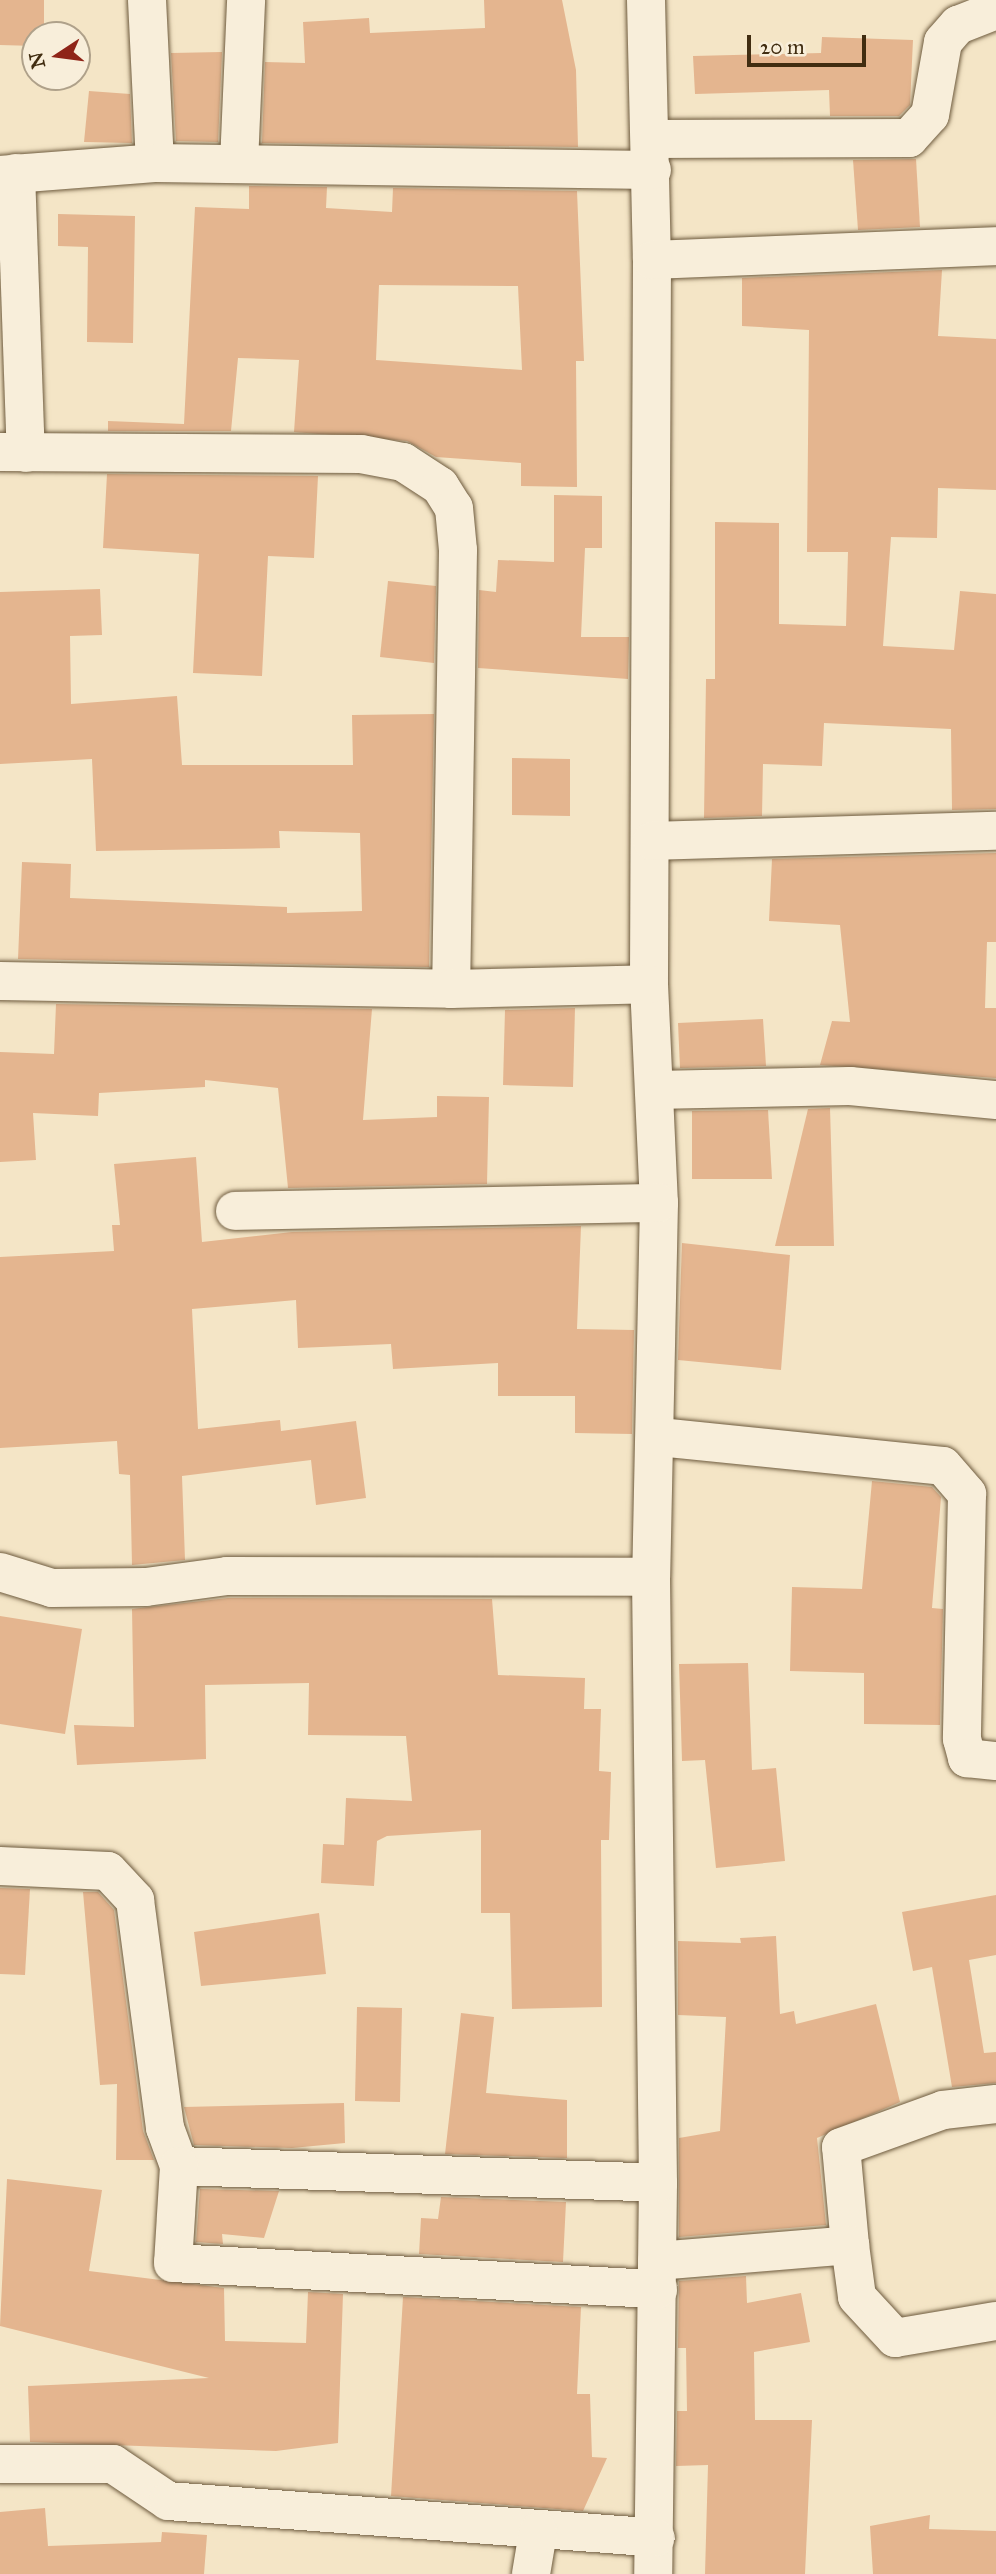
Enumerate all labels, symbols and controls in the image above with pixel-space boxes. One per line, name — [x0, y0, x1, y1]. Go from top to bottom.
north arrow — [21, 21, 91, 91]
scale bar — [751, 21, 870, 65]
text: 20 m — [760, 34, 805, 60]
text: N — [24, 50, 50, 71]

